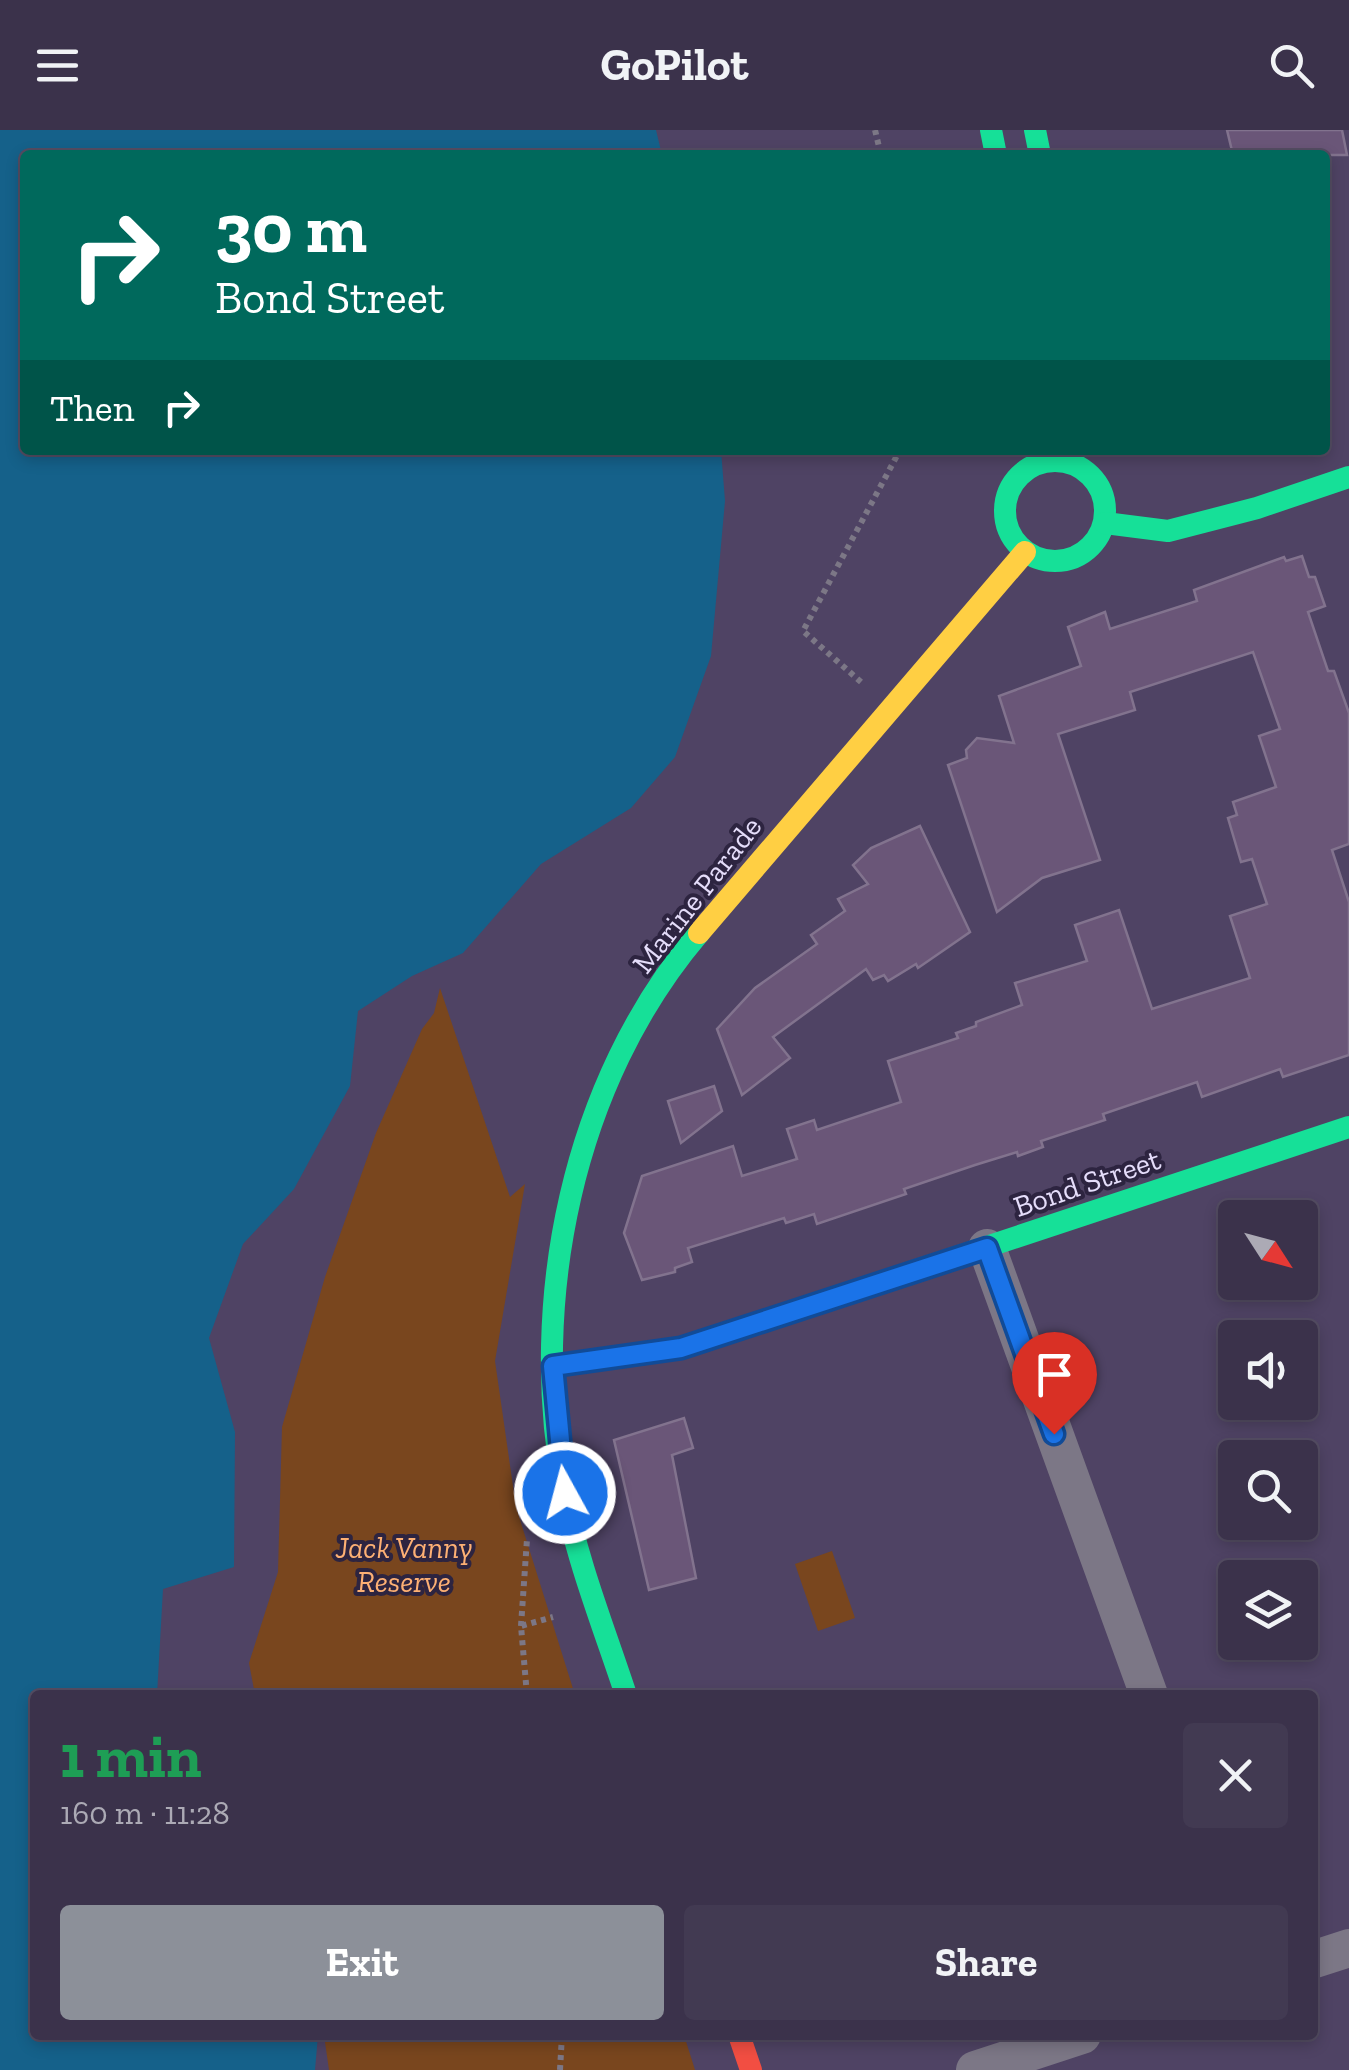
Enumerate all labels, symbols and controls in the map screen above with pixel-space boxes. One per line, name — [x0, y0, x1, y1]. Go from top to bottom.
icon: menu — [30, 38, 85, 93]
text: GoPilot — [601, 38, 748, 92]
icon: search — [1264, 38, 1319, 93]
text: 30 m — [215, 186, 367, 270]
icon: right — [50, 190, 180, 320]
text: Bond Street — [215, 271, 445, 325]
icon: right — [154, 380, 209, 435]
text: Then — [50, 385, 134, 431]
street label: Marine Parade — [625, 809, 769, 981]
street label: Bond Street — [1009, 1141, 1165, 1225]
north arrow — [1218, 1200, 1318, 1300]
map controls — [1218, 1200, 1318, 1660]
button: sound — [1218, 1320, 1318, 1420]
pin — [1012, 1332, 1097, 1435]
icon: arrive — [1027, 1347, 1082, 1402]
button: search — [1218, 1440, 1318, 1540]
position arrow — [513, 1441, 617, 1545]
park label: Jack Vanny Reserve — [335, 1530, 472, 1600]
button: layers — [1218, 1560, 1318, 1660]
text: 1 min — [60, 1720, 202, 1792]
button: close — [1183, 1723, 1288, 1828]
text: 160 m · 11:28 — [60, 1794, 230, 1832]
button: Exit — [60, 1905, 664, 2020]
button: Share — [684, 1905, 1288, 2020]

